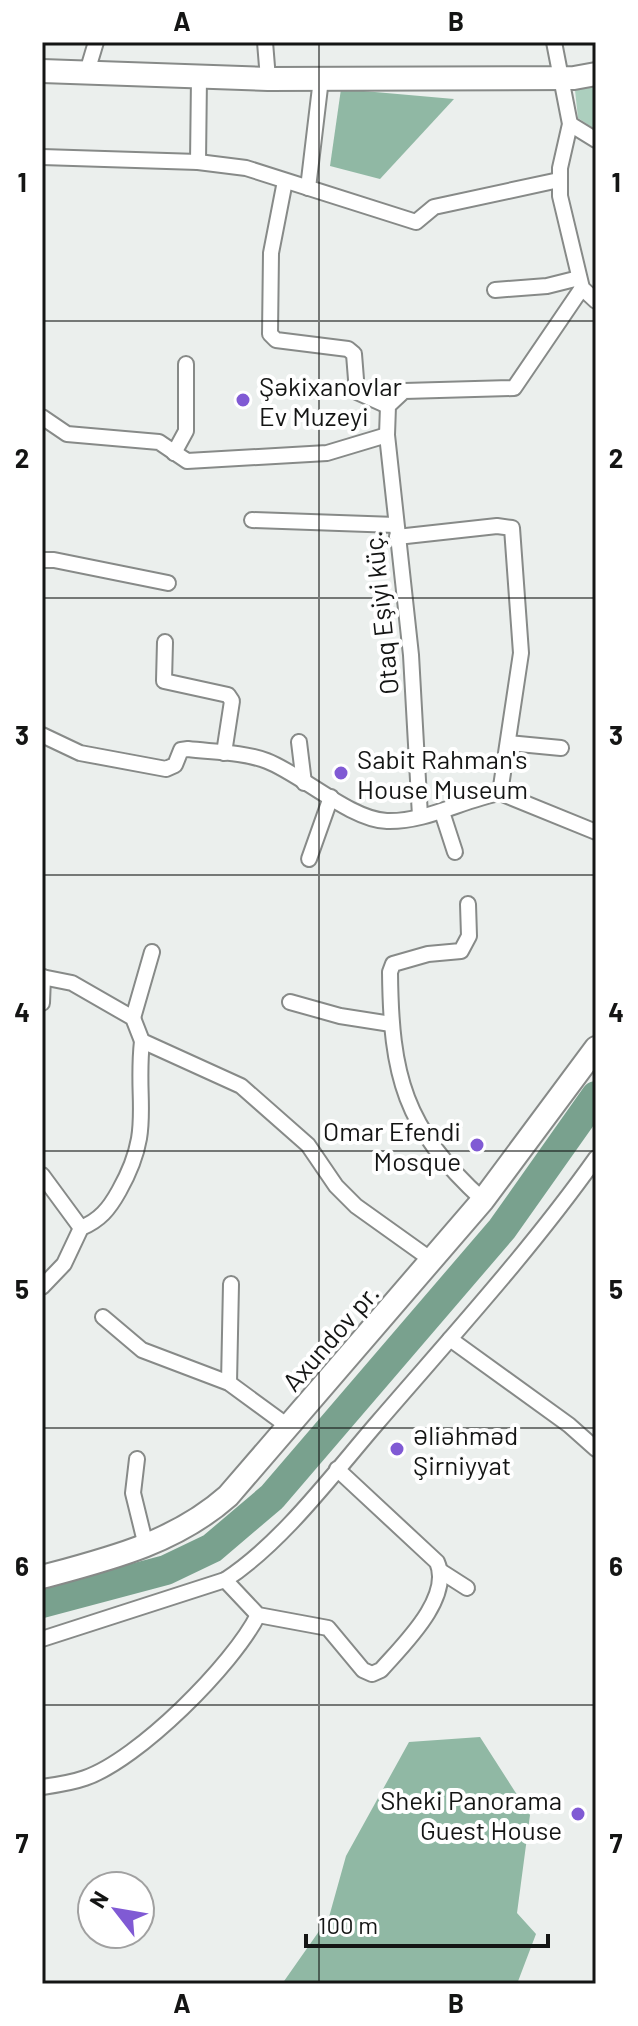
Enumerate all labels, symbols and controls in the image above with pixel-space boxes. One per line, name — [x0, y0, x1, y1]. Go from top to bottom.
text: A — [173, 5, 191, 36]
text: B — [448, 5, 464, 36]
text: 1 — [17, 166, 27, 197]
text: 1 — [611, 166, 621, 197]
place label: Şəkixanovlar Ev Muzeyi — [259, 370, 403, 431]
marker: Şəkixanovlar Ev Muzeyi — [234, 391, 252, 409]
text: 2 — [15, 442, 29, 473]
text: 2 — [609, 442, 623, 473]
street label: Otaq Eşiyi küç. — [356, 530, 404, 696]
text: 3 — [15, 719, 29, 750]
text: 3 — [609, 719, 623, 750]
place label: Sabit Rahman's House Museum — [357, 743, 528, 804]
marker: Sabit Rahman's House Museum — [332, 764, 350, 782]
text: 4 — [14, 996, 30, 1027]
text: 4 — [608, 996, 624, 1027]
place label: Omar Efendi Mosque — [323, 1115, 461, 1176]
marker: Omar Efendi Mosque — [468, 1136, 486, 1154]
text: 5 — [15, 1273, 29, 1304]
text: 5 — [609, 1273, 623, 1304]
street label: Axundov pr. — [275, 1277, 385, 1397]
place label: Əliəhməd Şirniyyat — [413, 1419, 518, 1480]
marker: Əliəhməd Şirniyyat — [388, 1440, 406, 1458]
text: 6 — [15, 1550, 29, 1581]
text: 6 — [609, 1550, 623, 1581]
place label: Sheki Panorama Guest House — [380, 1784, 562, 1845]
marker: Sheki Panorama Guest House — [569, 1805, 587, 1823]
text: 7 — [16, 1827, 29, 1858]
text: 7 — [610, 1827, 623, 1858]
north arrow — [76, 1870, 156, 1950]
text: N — [83, 1886, 113, 1912]
scale bar — [306, 1898, 548, 1948]
text: 100 m — [318, 1910, 378, 1939]
text: A — [173, 1987, 191, 2018]
text: B — [448, 1987, 464, 2018]

